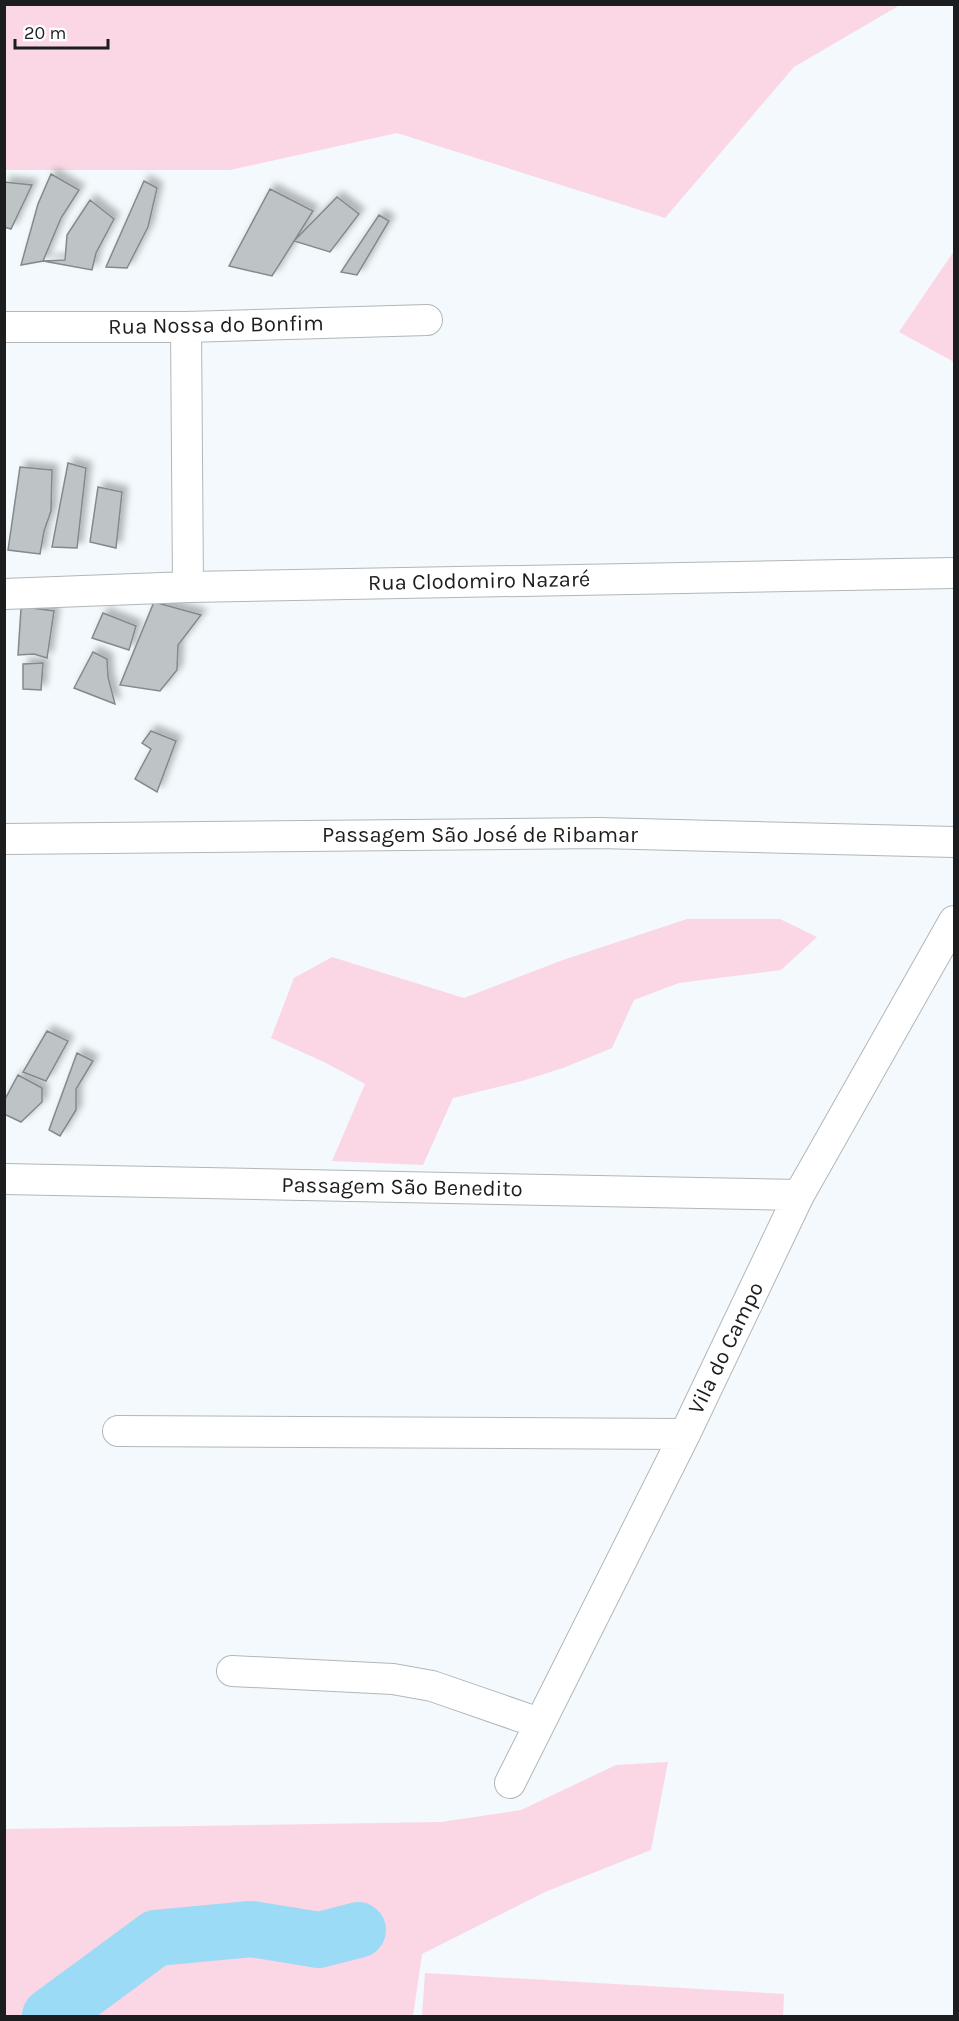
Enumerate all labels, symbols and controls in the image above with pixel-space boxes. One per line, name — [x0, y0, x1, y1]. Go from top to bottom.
scale bar — [15, 12, 108, 50]
text: 20 m — [24, 22, 66, 44]
street label: Rua Nossa do Bonfim — [108, 310, 324, 340]
street label: Rua Clodomiro Nazaré — [368, 566, 590, 596]
street label: Passagem São José de Ribamar — [322, 822, 638, 848]
street label: Passagem São Benedito — [281, 1172, 523, 1202]
street label: Vila do Campo — [683, 1278, 769, 1418]

